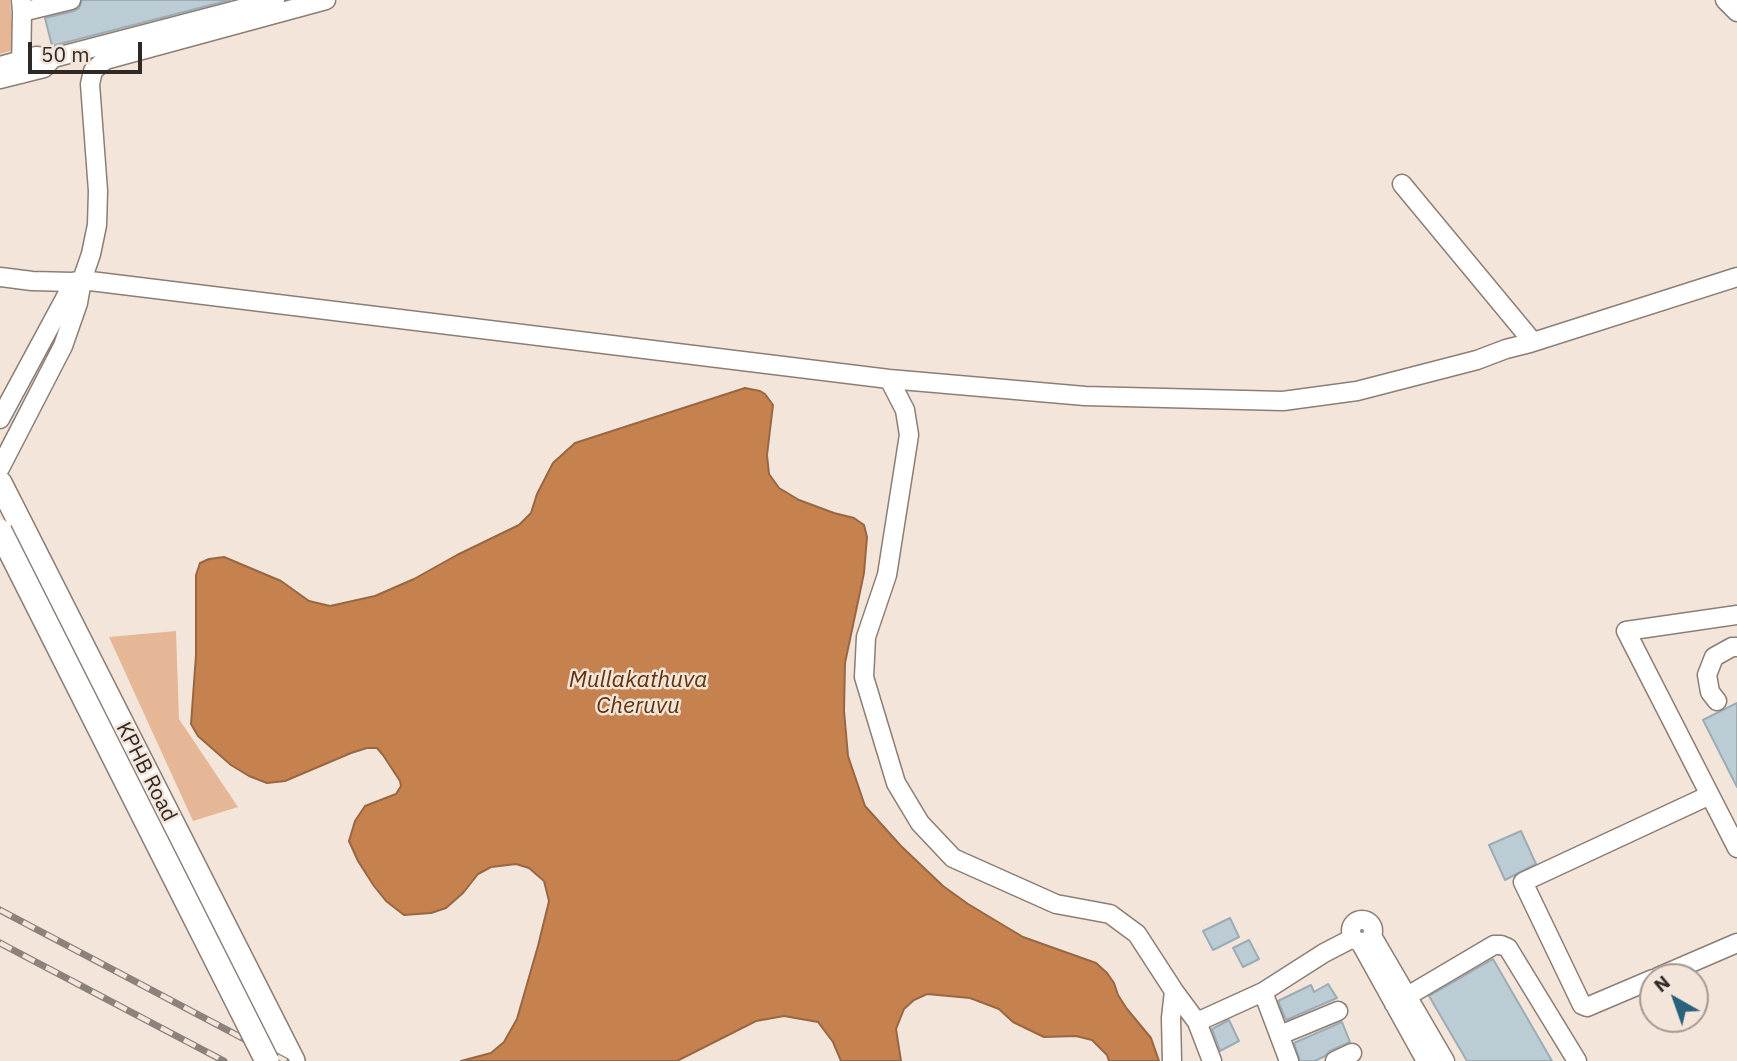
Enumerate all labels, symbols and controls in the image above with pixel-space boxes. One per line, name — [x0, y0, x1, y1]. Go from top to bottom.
scale bar — [32, 28, 145, 72]
text: 50 m — [41, 40, 90, 68]
water label: Mullakathuva Cheruvu — [569, 666, 707, 720]
street label: KPHB Road — [110, 718, 182, 826]
north arrow — [1639, 963, 1709, 1033]
text: N — [1649, 970, 1675, 997]

